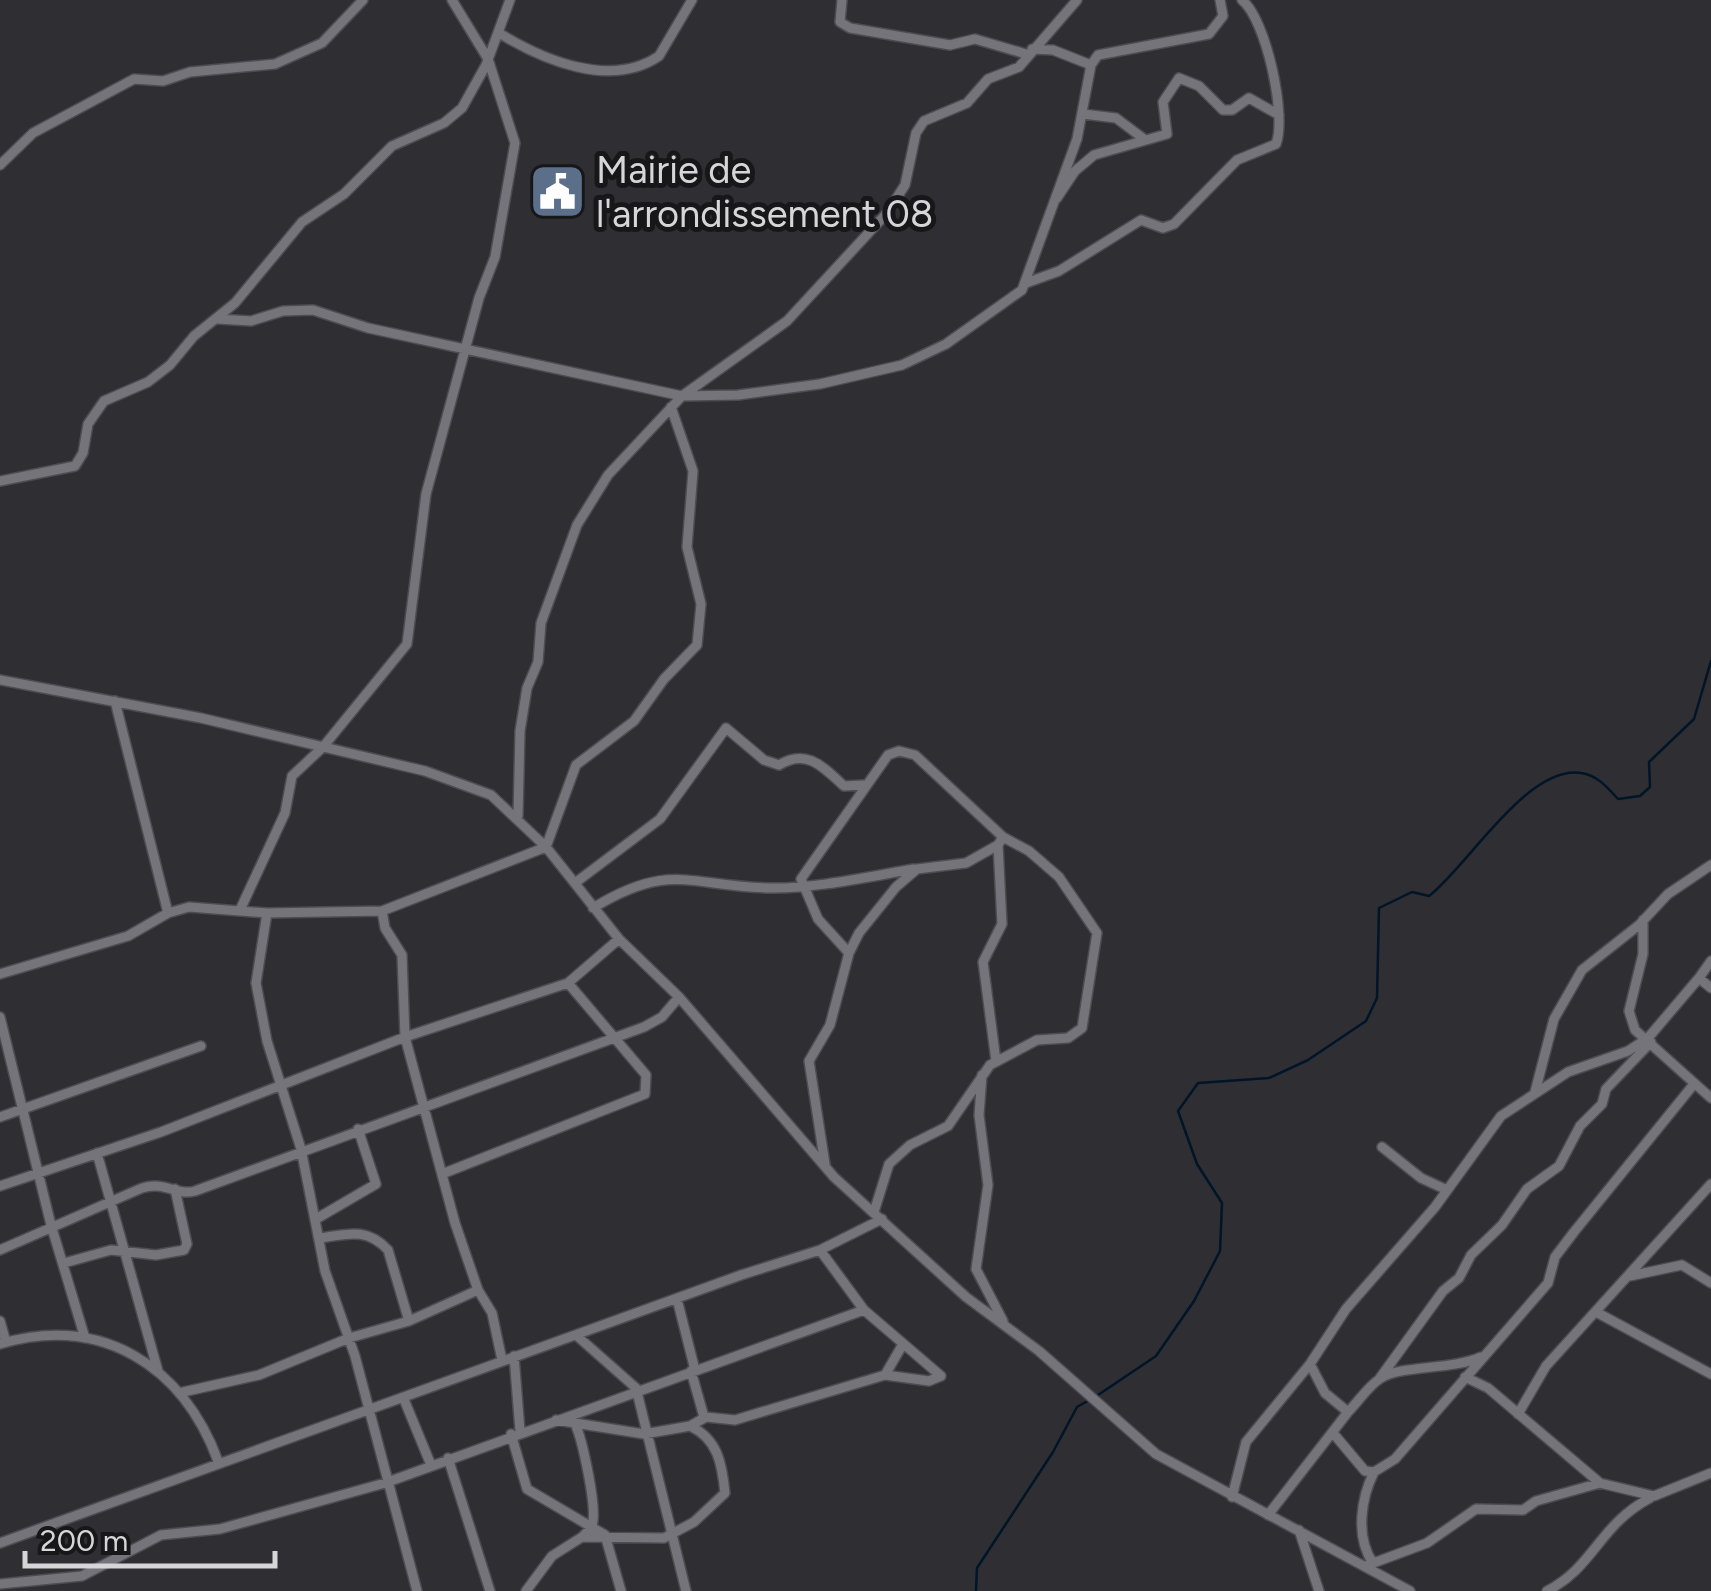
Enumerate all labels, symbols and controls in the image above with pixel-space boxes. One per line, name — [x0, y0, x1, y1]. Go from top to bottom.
place label: Mairie de l'arrondissement 08 — [596, 147, 933, 237]
public building icon: Mairie de l'arrondissement 08 — [527, 162, 587, 222]
scale bar — [25, 1506, 275, 1568]
text: 200 m — [40, 1522, 128, 1559]

